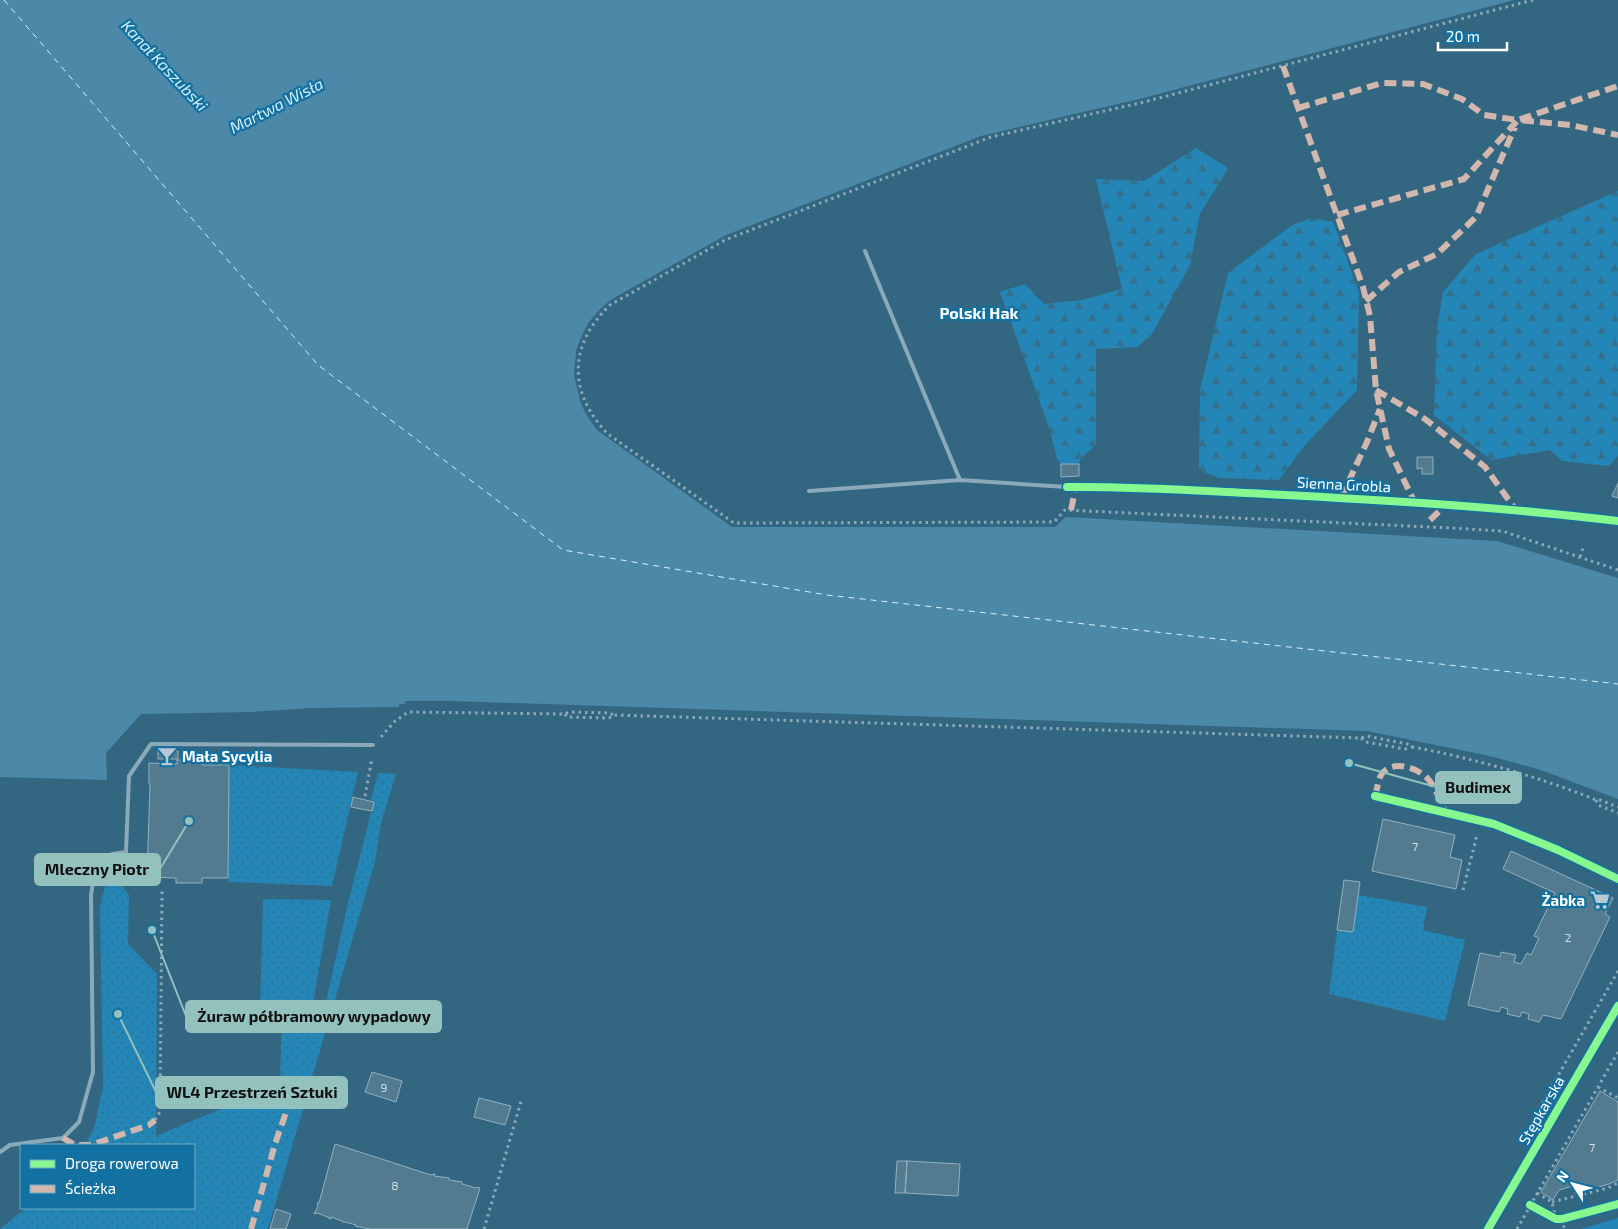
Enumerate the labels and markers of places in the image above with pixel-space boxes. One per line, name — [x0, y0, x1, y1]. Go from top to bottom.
bar icon: Mała Sycylia — [156, 745, 178, 767]
place label: Mała Sycylia — [182, 747, 272, 766]
callout: Budimex — [1436, 772, 1521, 803]
callout: Mleczny Piotr — [35, 854, 160, 885]
supermarket icon: Żabka — [1589, 889, 1611, 911]
place label: Żabka — [1542, 891, 1585, 909]
callout: Żuraw półbramowy wypadowy — [186, 1001, 441, 1032]
callout: WL4 Przestrzeń Sztuki — [156, 1077, 347, 1108]

